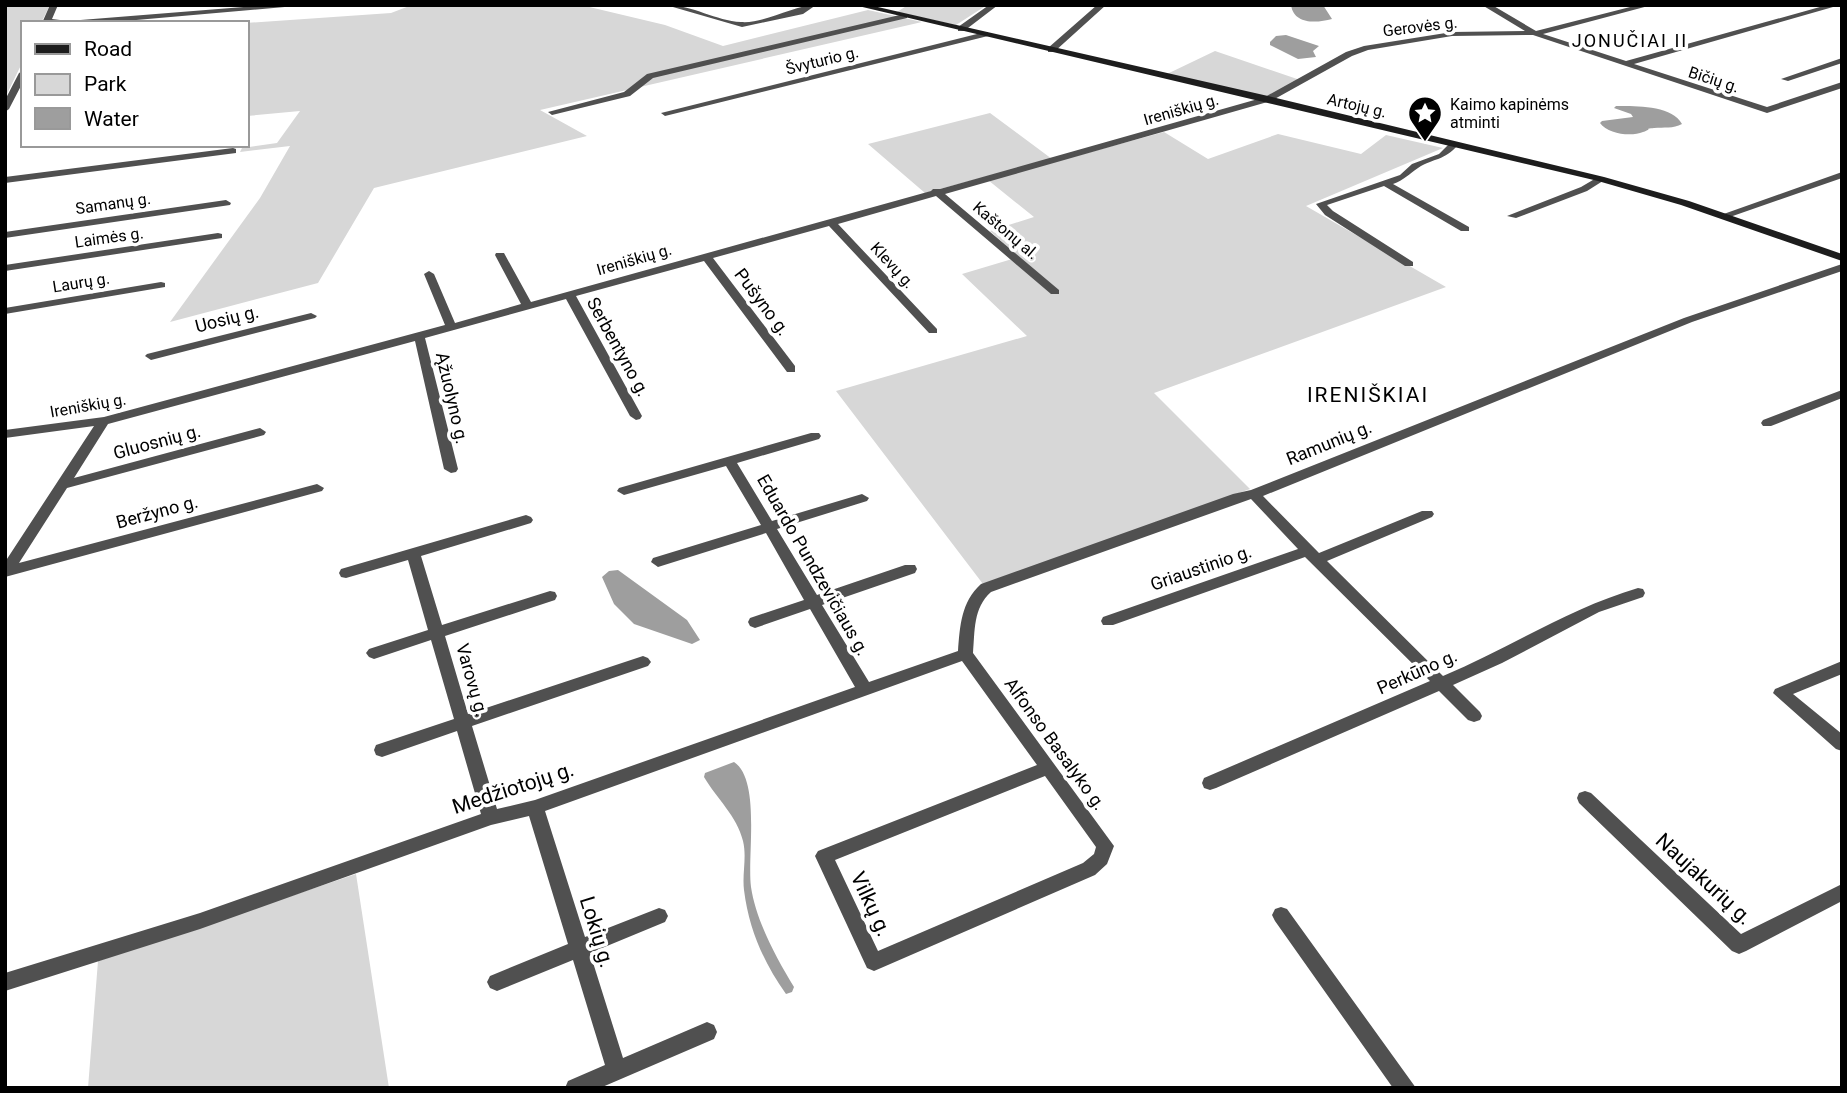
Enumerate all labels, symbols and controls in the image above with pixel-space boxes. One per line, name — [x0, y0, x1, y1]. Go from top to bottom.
street label: Gerovės g. — [1382, 12, 1459, 41]
legend — [21, 21, 248, 147]
district label: JONUČIAI II — [1572, 30, 1688, 51]
text: Road — [84, 37, 132, 61]
street label: Švyturio g. — [783, 41, 861, 79]
street label: Bičių g. — [1686, 62, 1742, 97]
text: Park — [84, 72, 127, 96]
street label: Artojų g. — [1325, 89, 1388, 122]
street label: Ireniškių g. — [1141, 90, 1221, 129]
place icon: Kaimo kapinėms atminti — [1406, 94, 1444, 143]
place label: Kaimo kapinėms atminti — [1450, 95, 1569, 132]
text: Water — [84, 107, 139, 131]
street label: Samanų g. — [74, 189, 152, 218]
street label: Kaštonų al. — [969, 198, 1042, 263]
street label: Laimės g. — [74, 223, 145, 252]
street label: Klevų g. — [867, 238, 919, 292]
street label: Ireniškių g. — [594, 240, 674, 279]
street label: Pušyno g. — [730, 264, 794, 339]
street label: Laurų g. — [51, 269, 111, 296]
street label: Serbentyno g. — [583, 294, 654, 400]
street label: Uosių g. — [193, 300, 261, 337]
street label: Ąžuolyno g. — [432, 350, 473, 446]
district label: IRENIŠKIAI — [1307, 383, 1429, 407]
street label: Ireniškių g. — [48, 389, 128, 422]
street label: Ramunių g. — [1283, 416, 1375, 469]
street label: Gluosnių g. — [111, 420, 203, 463]
street label: Eduardo Pundzevičiaus g. — [753, 470, 874, 659]
street label: Beržyno g. — [114, 491, 200, 533]
street label: Griaustinio g. — [1147, 540, 1254, 595]
street label: Varovų g. — [452, 641, 493, 719]
street label: Perkūno g. — [1373, 645, 1460, 699]
street label: Alfonso Basalyko g. — [1000, 674, 1110, 814]
street label: Medžiotojų g. — [449, 757, 577, 819]
street label: Naujakurių g. — [1651, 828, 1757, 930]
street label: Vilkų g. — [846, 868, 896, 940]
street label: Lokių g. — [575, 894, 619, 970]

